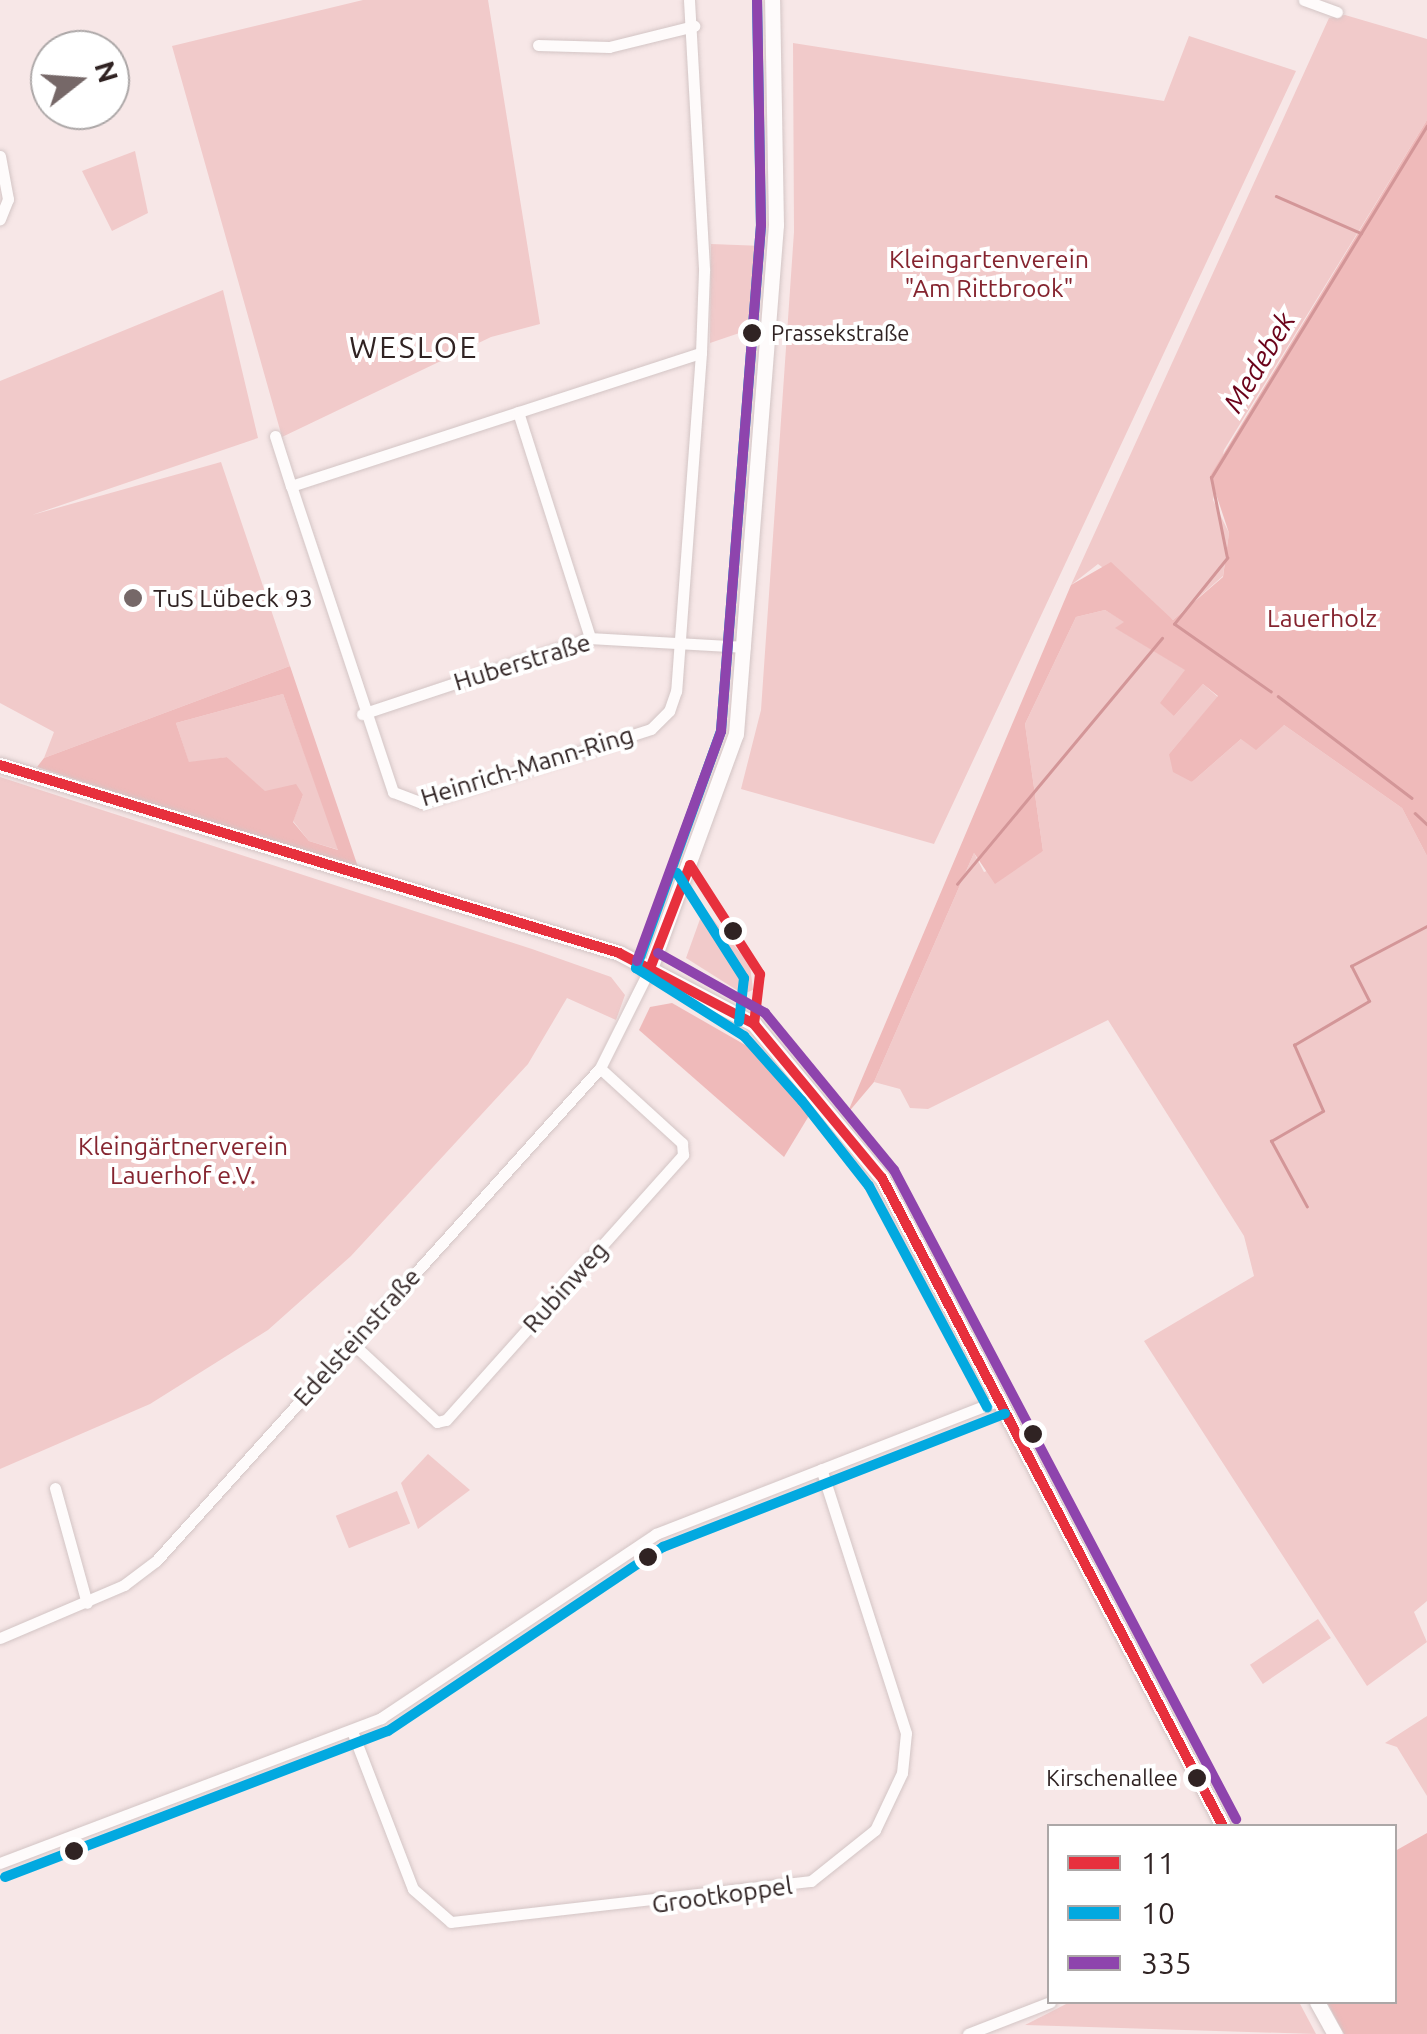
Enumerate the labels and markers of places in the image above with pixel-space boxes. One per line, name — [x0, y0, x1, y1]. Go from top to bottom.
place label: Prassekstraße — [771, 320, 909, 346]
marker: Prassekstraße — [742, 323, 762, 343]
place label: TuS Lübeck 93 — [153, 583, 313, 613]
marker: TuS Lübeck 93 — [122, 587, 144, 609]
unlabelled marker — [723, 921, 743, 941]
unlabelled marker — [1023, 1424, 1043, 1444]
unlabelled marker — [638, 1547, 658, 1567]
place label: Kirschenallee — [1046, 1765, 1178, 1791]
marker: Kirschenallee — [1187, 1768, 1207, 1788]
unlabelled marker — [64, 1841, 84, 1861]

